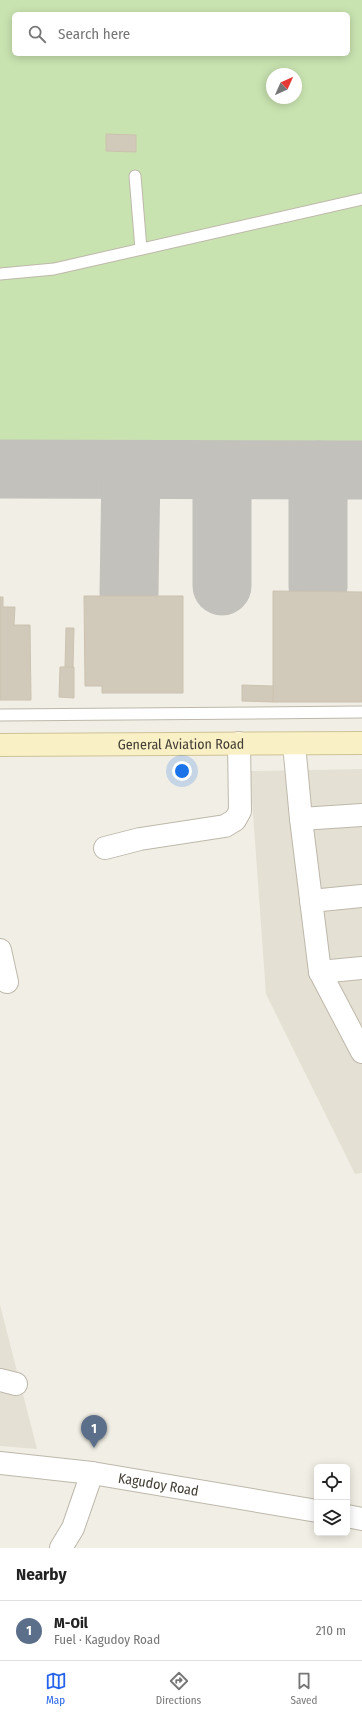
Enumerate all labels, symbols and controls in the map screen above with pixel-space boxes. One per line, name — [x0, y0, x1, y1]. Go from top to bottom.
search box — [12, 12, 350, 56]
icon: search — [26, 23, 48, 45]
text: Search here — [58, 25, 130, 43]
north arrow — [266, 68, 302, 104]
street label: General Aviation Road — [118, 735, 244, 753]
your location — [172, 761, 192, 781]
pin: 1 — [81, 1415, 107, 1448]
map controls — [314, 1464, 350, 1536]
button: locate — [314, 1464, 350, 1500]
street label: Kagudoy Road — [117, 1469, 200, 1499]
button: layers — [314, 1500, 350, 1536]
text: Nearby — [16, 1564, 67, 1585]
text: M-Oil — [54, 1614, 88, 1632]
text: 1 — [26, 1623, 32, 1638]
text: 210 m — [316, 1623, 346, 1638]
text: Fuel · Kagudoy Road — [54, 1632, 160, 1647]
tab: Map — [45, 1670, 67, 1707]
tab: Directions — [156, 1670, 201, 1707]
tab: Saved — [291, 1670, 317, 1707]

